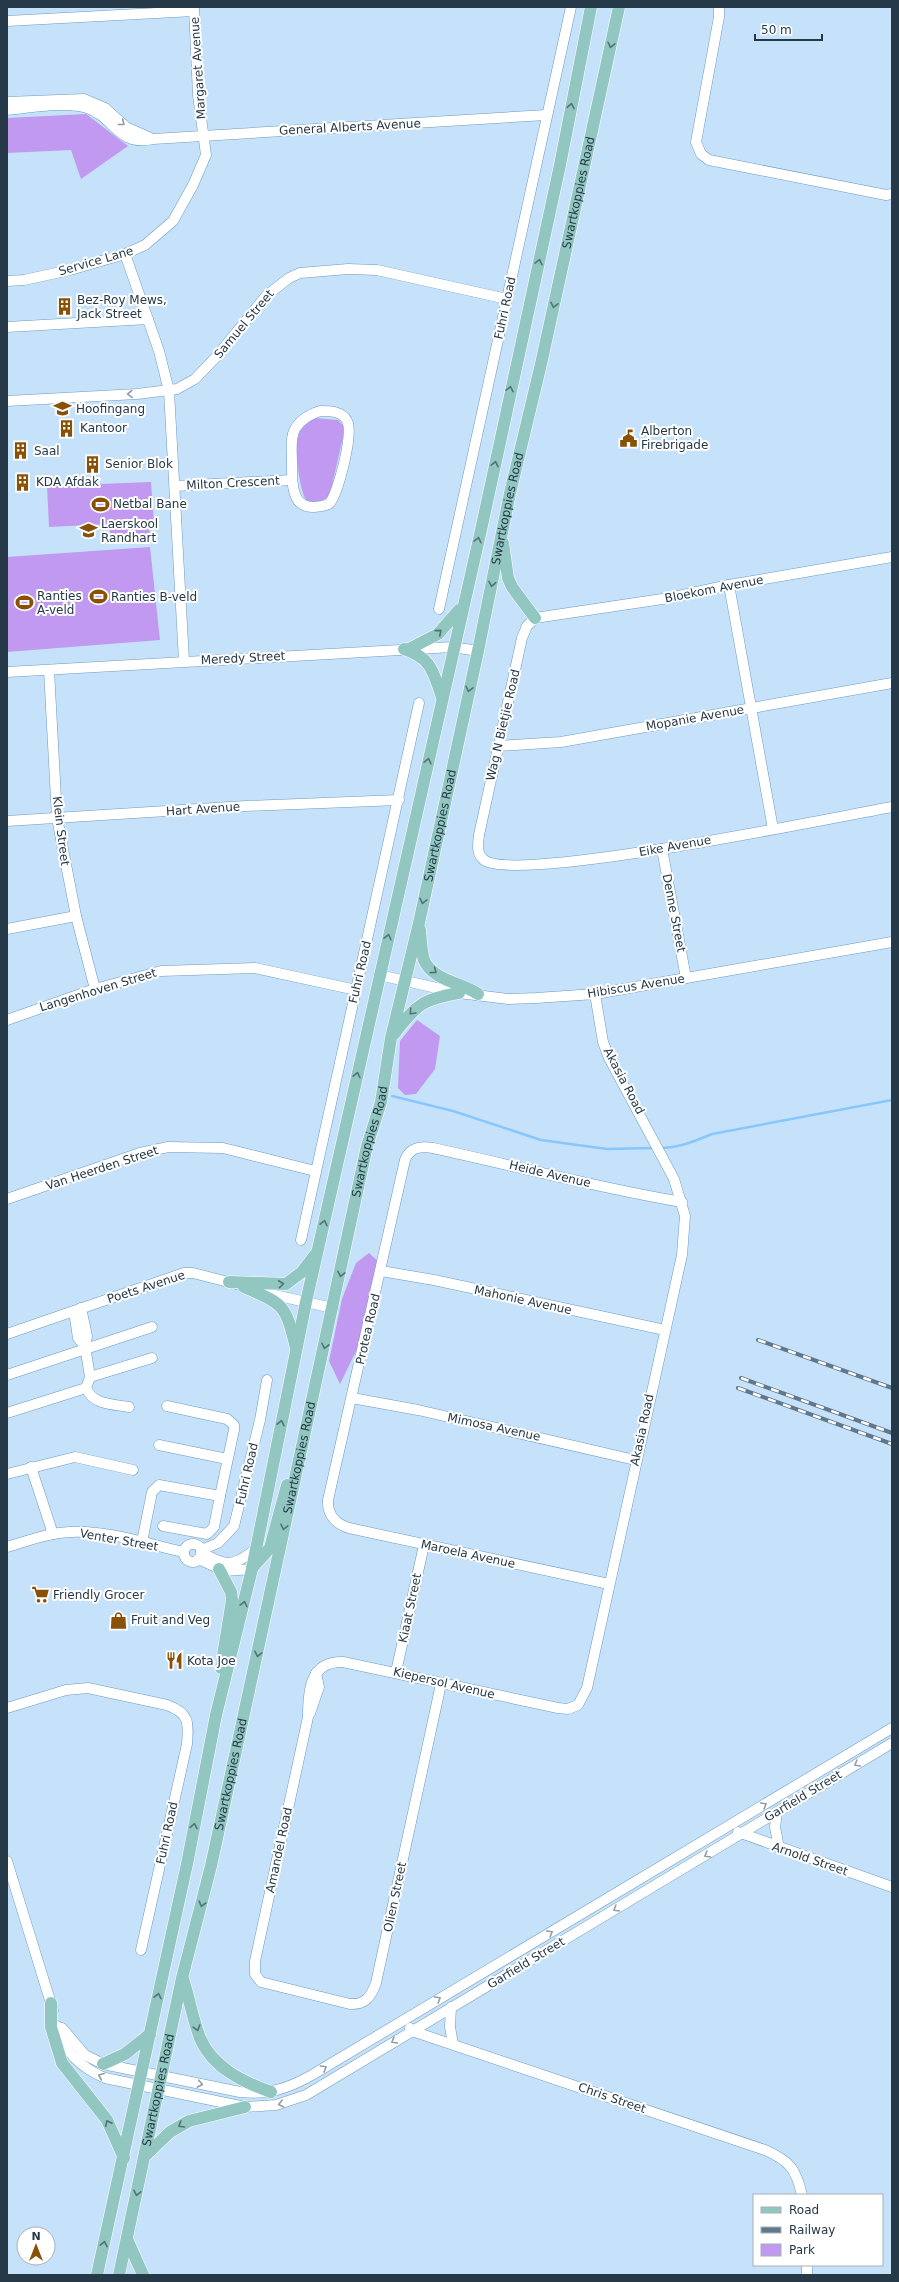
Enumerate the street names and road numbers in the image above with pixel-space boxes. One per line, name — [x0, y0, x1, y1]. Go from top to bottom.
street label: Margaret Avenue — [187, 16, 209, 120]
street label: General Alberts Avenue — [279, 116, 421, 138]
street label: Swartkoppies Road — [559, 135, 598, 250]
street label: Service Lane — [57, 244, 135, 278]
street label: Fuhri Road — [492, 275, 518, 341]
street label: Samuel Street — [211, 287, 277, 361]
street label: Swartkoppies Road — [489, 451, 526, 566]
street label: Milton Crescent — [186, 474, 280, 492]
street label: Bloekom Avenue — [663, 573, 765, 605]
street label: Meredy Street — [200, 649, 286, 667]
street label: Wag N Bietjie Road — [483, 668, 523, 782]
street label: Mopanie Avenue — [645, 702, 745, 734]
street label: Swartkoppies Road — [421, 768, 459, 883]
street label: Klein Street — [50, 796, 72, 867]
street label: Hart Avenue — [165, 799, 241, 819]
street label: Eike Avenue — [638, 833, 712, 859]
street label: Denne Street — [660, 873, 689, 954]
street label: Fuhri Road — [346, 939, 374, 1005]
street label: Langenhoven Street — [38, 965, 158, 1014]
street label: Hibiscus Avenue — [586, 971, 686, 1001]
street label: Akasia Road — [601, 1045, 647, 1117]
street label: Swartkoppies Road — [349, 1085, 390, 1199]
street label: Van Heerden Street — [44, 1143, 160, 1193]
street label: Heide Avenue — [508, 1158, 592, 1190]
street label: Poets Avenue — [105, 1268, 187, 1306]
street label: Mahonie Avenue — [473, 1283, 573, 1317]
street label: Protea Road — [353, 1292, 383, 1366]
street label: Akasia Road — [628, 1393, 656, 1467]
street label: Swartkoppies Road — [280, 1400, 318, 1515]
street label: Mimosa Avenue — [446, 1410, 542, 1444]
street label: Fuhri Road — [233, 1441, 261, 1507]
street label: Venter Street — [79, 1526, 160, 1554]
street label: Maroela Avenue — [420, 1537, 516, 1571]
street label: Kiaat Street — [396, 1572, 424, 1644]
street label: Kiepersol Avenue — [392, 1664, 496, 1702]
street label: Swartkoppies Road — [212, 1717, 250, 1832]
street label: Garfield Street — [762, 1767, 844, 1825]
street label: Fuhri Road — [154, 1800, 180, 1866]
street label: Amandel Road — [263, 1806, 295, 1894]
street label: Arnold Street — [770, 1840, 850, 1879]
street label: Olien Street — [381, 1860, 409, 1933]
street label: Garfield Street — [485, 1934, 567, 1992]
street label: Swartkoppies Road — [139, 2033, 177, 2148]
street label: Chris Street — [576, 2080, 648, 2116]

